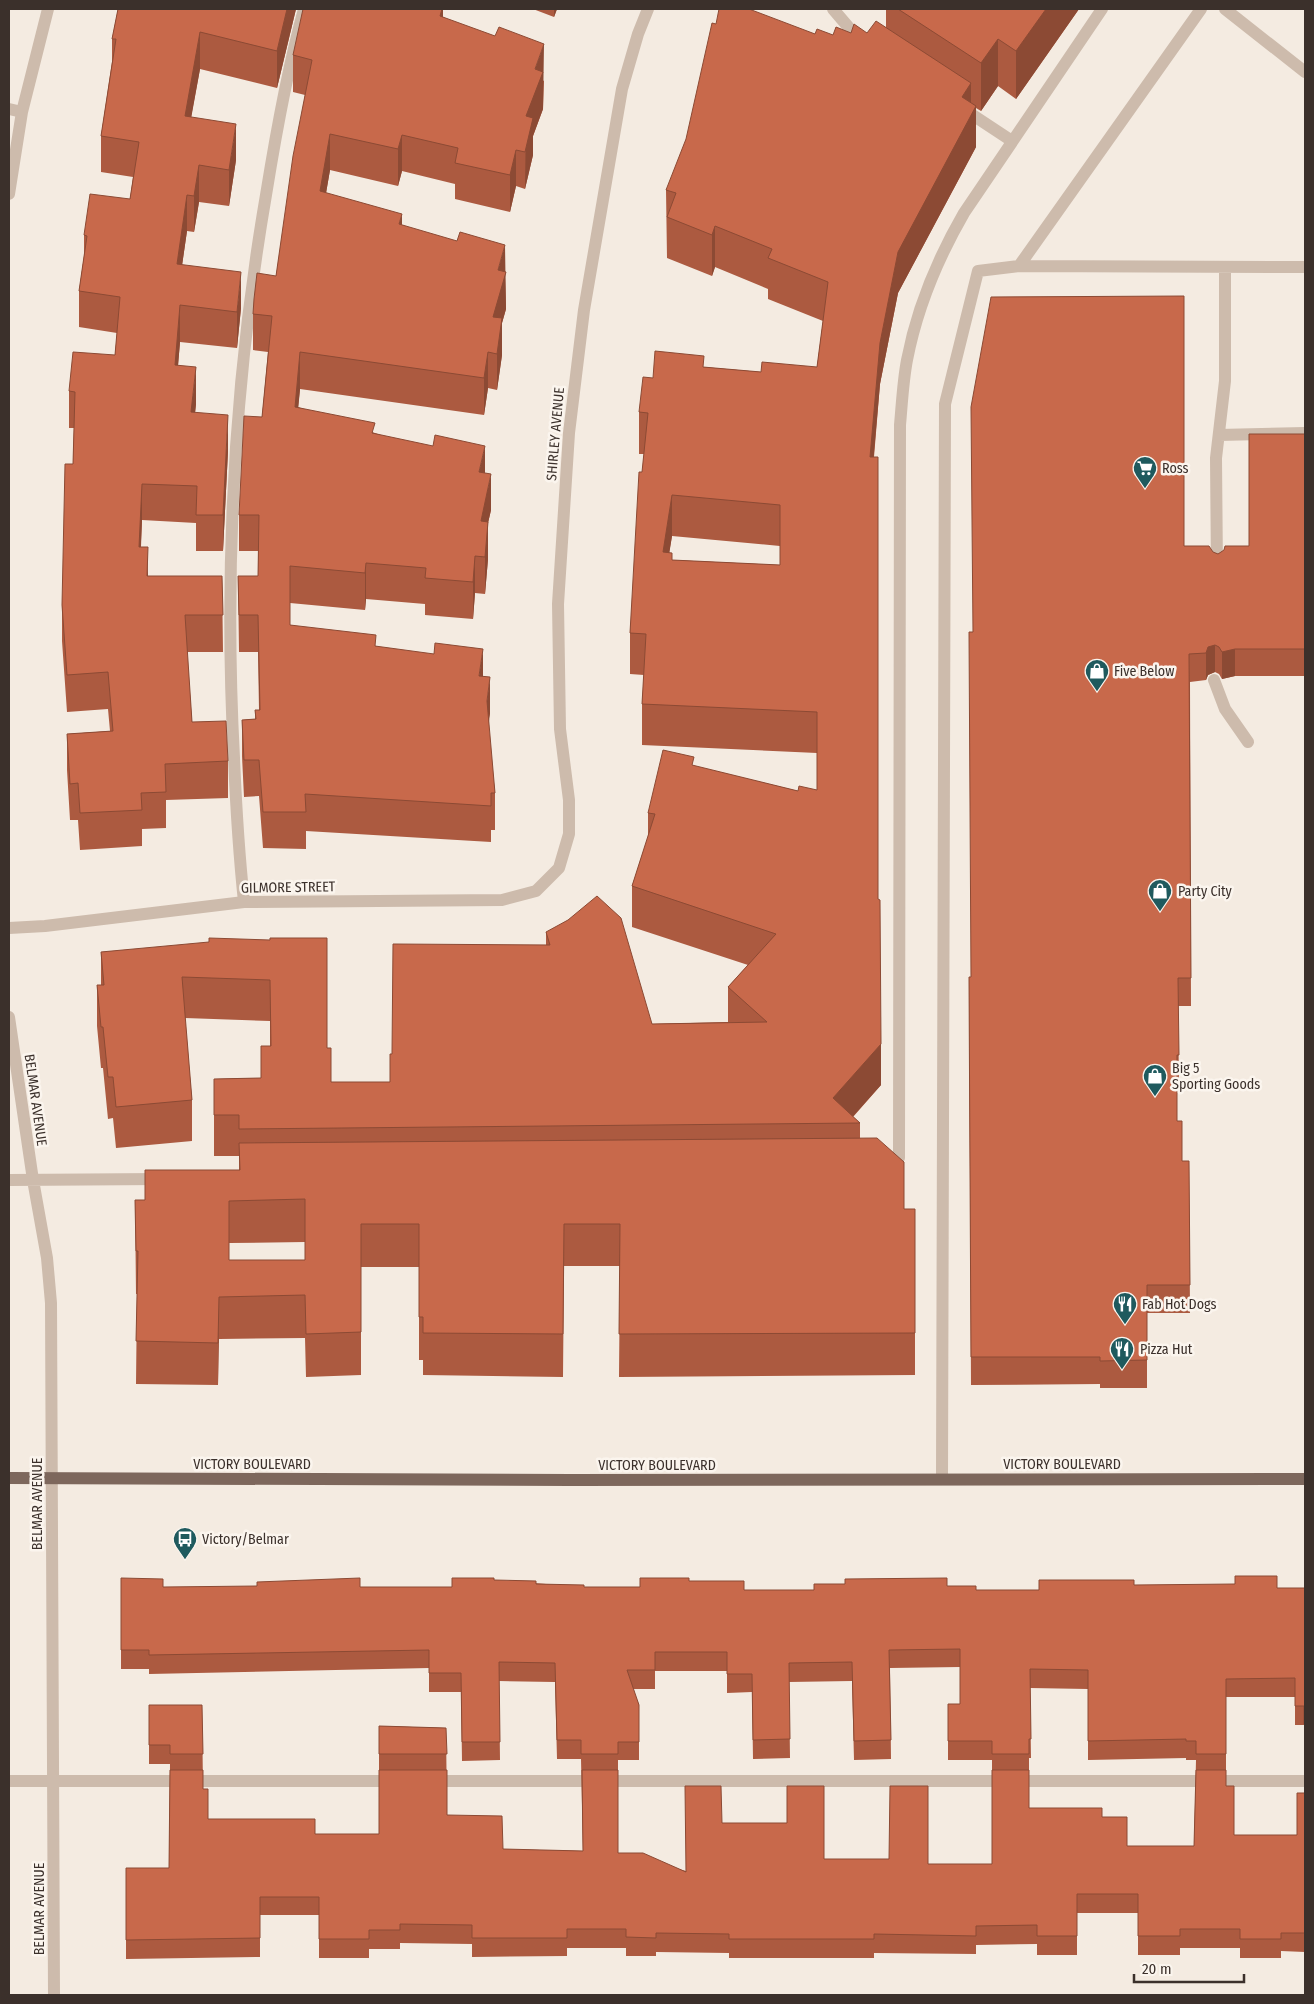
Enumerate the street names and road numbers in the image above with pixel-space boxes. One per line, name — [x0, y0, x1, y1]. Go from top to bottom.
street label: SHIRLEY AVENUE — [543, 386, 568, 482]
street label: GILMORE STREET — [241, 878, 336, 897]
street label: BELMAR AVENUE — [21, 1053, 50, 1148]
street label: VICTORY BOULEVARD — [193, 1456, 311, 1473]
street label: VICTORY BOULEVARD — [1003, 1456, 1121, 1473]
street label: BELMAR AVENUE — [29, 1457, 46, 1550]
street label: VICTORY BOULEVARD — [598, 1457, 716, 1474]
street label: BELMAR AVENUE — [31, 1862, 48, 1955]

